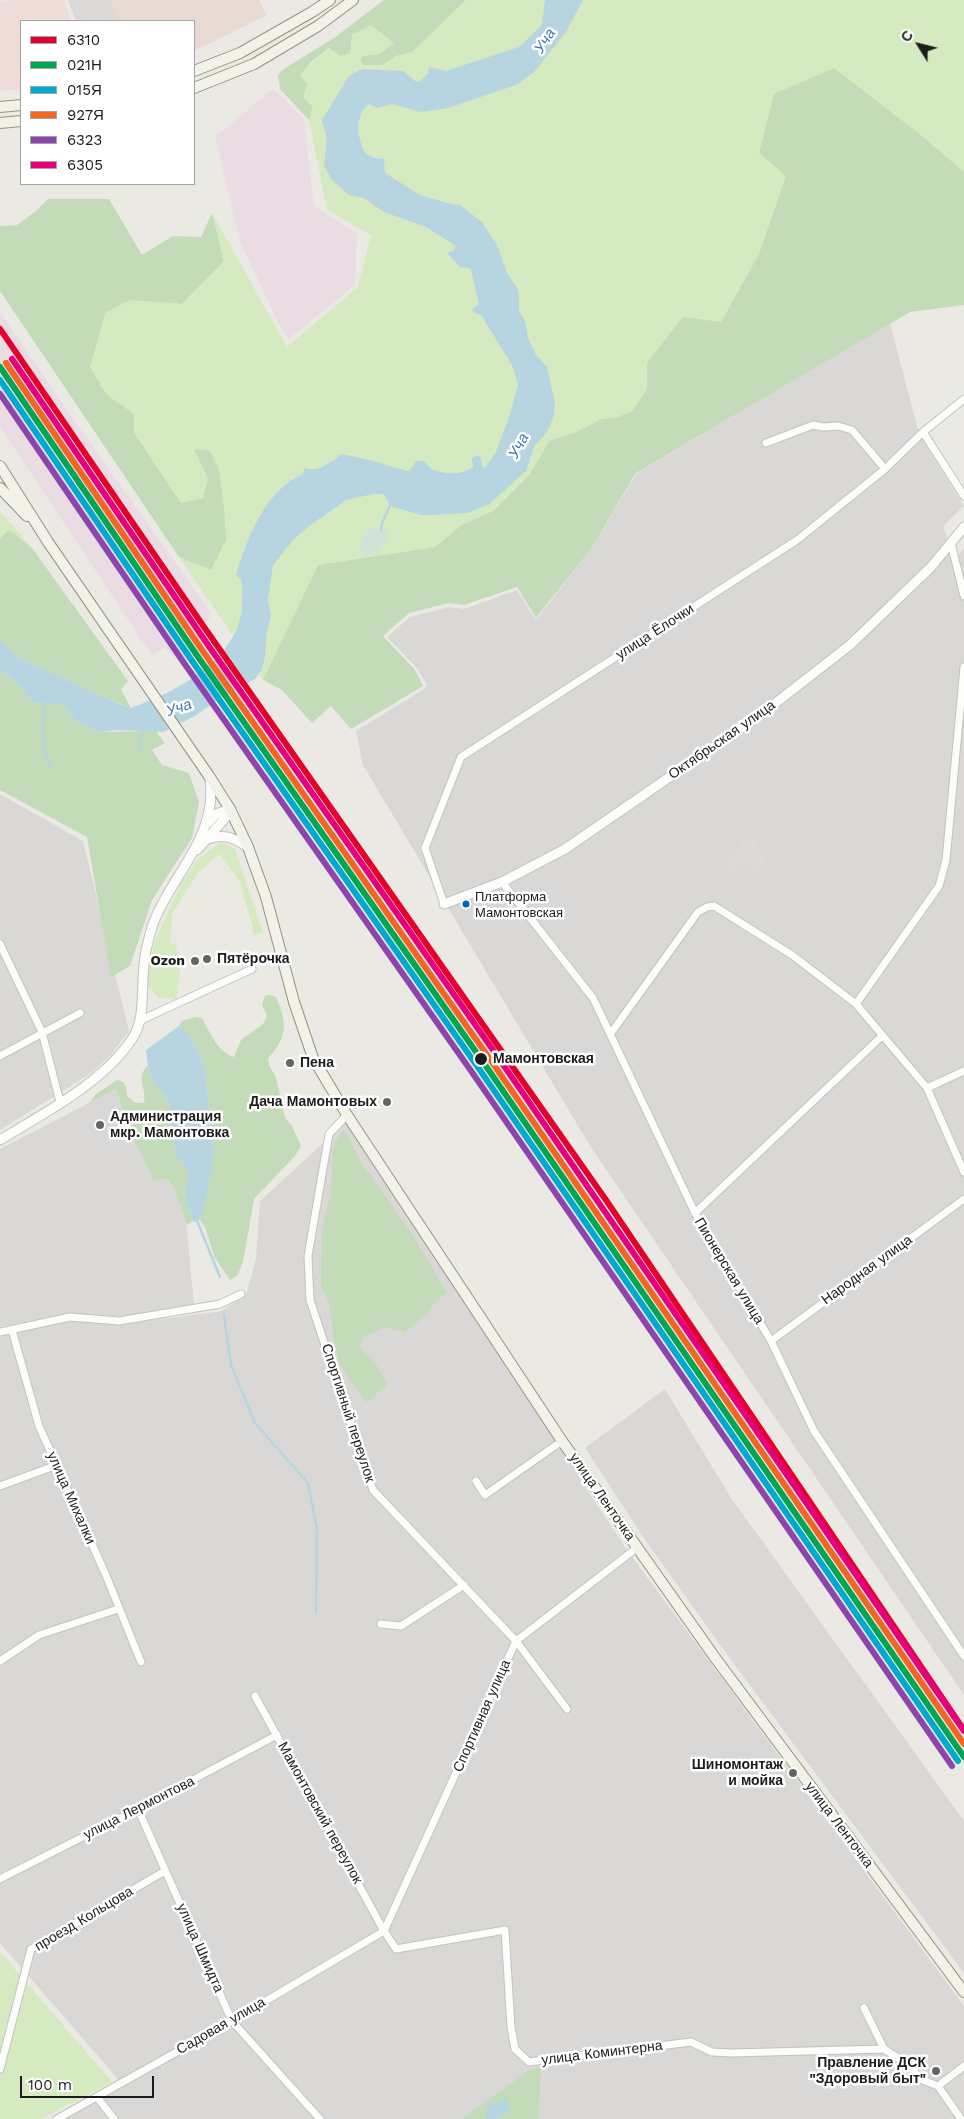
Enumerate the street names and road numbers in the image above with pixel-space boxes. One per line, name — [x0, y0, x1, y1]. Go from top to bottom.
street label: улица Ёлочки — [613, 601, 697, 663]
street label: Октябрьская улица — [665, 697, 779, 783]
street label: Пионерская улица — [691, 1215, 767, 1327]
street label: Народная улица — [819, 1232, 915, 1308]
street label: Спортивный переулок — [318, 1342, 378, 1484]
street label: улица Михалки — [43, 1449, 99, 1547]
street label: улица Ленточка — [566, 1450, 638, 1544]
street label: Спортивная улица — [450, 1657, 514, 1775]
street label: Мамонтовский переулок — [274, 1739, 366, 1887]
street label: улица Лермонтова — [81, 1773, 197, 1843]
street label: улица Ленточка — [801, 1779, 877, 1871]
street label: проезд Кольцова — [32, 1883, 136, 1955]
street label: улица Шмидта — [173, 1901, 227, 1995]
street label: Садовая улица — [174, 1994, 268, 2058]
street label: улица Коминтерна — [541, 2037, 663, 2069]

